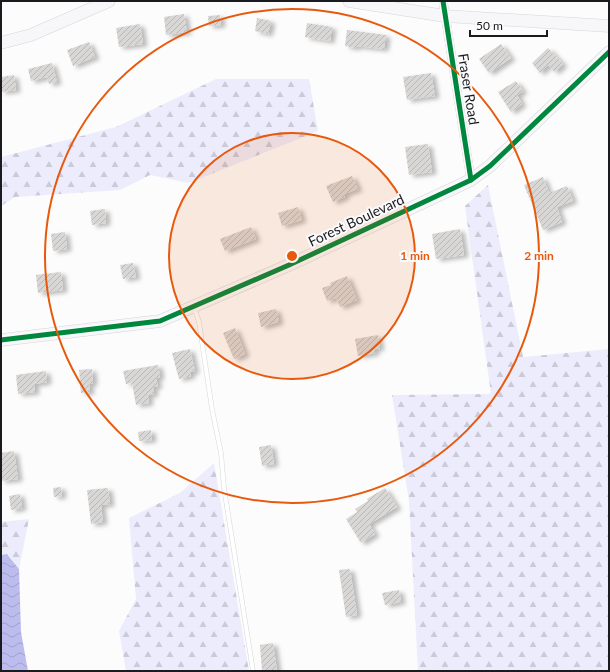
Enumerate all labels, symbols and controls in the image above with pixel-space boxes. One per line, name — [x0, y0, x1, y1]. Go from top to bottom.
scale bar — [470, 12, 547, 38]
text: 50 m — [476, 18, 503, 33]
street label: Fraser Road — [455, 52, 483, 126]
street label: Forest Boulevard — [305, 190, 407, 250]
text: 1 min — [400, 248, 430, 263]
text: 2 min — [524, 248, 554, 263]
centre of rings — [285, 249, 299, 263]

